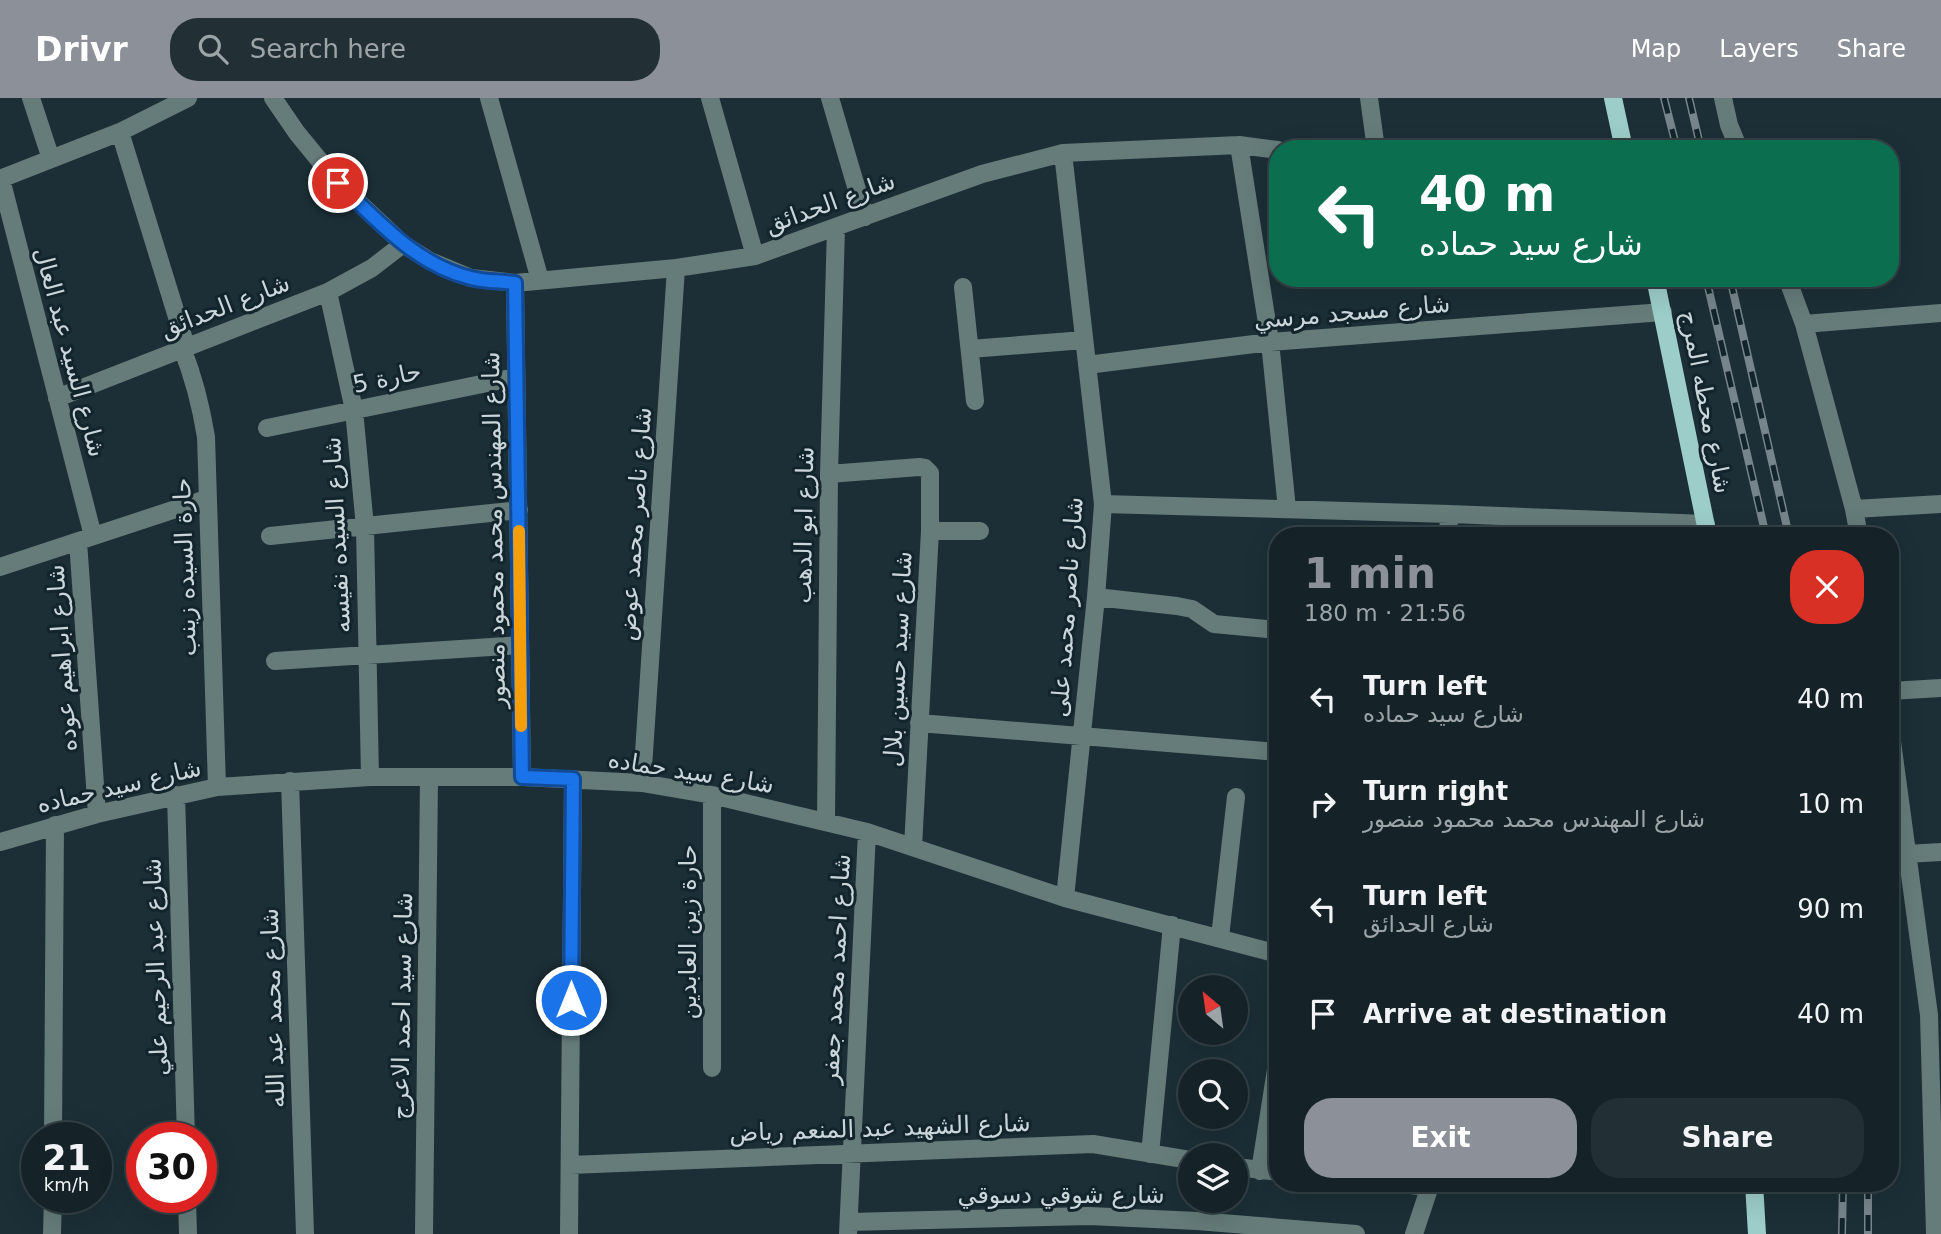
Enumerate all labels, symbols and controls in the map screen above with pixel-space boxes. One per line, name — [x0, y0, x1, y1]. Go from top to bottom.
search box — [170, 18, 660, 81]
text: Drivr — [35, 30, 128, 69]
icon: search — [194, 30, 232, 68]
text: Search here — [250, 34, 406, 64]
text: Map — [1631, 35, 1681, 63]
text: Layers — [1719, 35, 1799, 63]
text: Share — [1837, 35, 1906, 63]
pin — [308, 153, 368, 213]
icon: arrive — [319, 164, 357, 202]
text: 40 m — [1419, 166, 1555, 223]
street label: شارع الحدائق — [761, 167, 899, 239]
icon: left — [1304, 168, 1395, 259]
text: شارع سيد حماده — [1419, 225, 1643, 263]
street label: شارع السيد عبد العال — [29, 244, 111, 460]
street label: شارع الحدائق — [156, 268, 294, 344]
street label: شارع مسجد مرسي — [1253, 289, 1451, 335]
street label: شارع محطه المرج — [1675, 308, 1737, 496]
street label: شارع المهندس محمد محمود منصور — [477, 351, 511, 710]
street label: حارة 5 — [350, 357, 424, 399]
street label: شارع ناصر محمد عوض — [613, 406, 657, 642]
street label: شارع السيده نفيسه — [318, 436, 356, 634]
street label: شارع ابو الدهب — [789, 446, 819, 604]
street label: حارة السيده زينب — [168, 477, 202, 657]
street label: شارع ناصر محمد على — [1045, 496, 1089, 718]
text: 1 min — [1304, 549, 1436, 598]
street label: شارع سيد حسين بلال — [878, 550, 918, 768]
button: close — [1790, 550, 1864, 624]
street label: شارع ابراهيم عوده — [41, 563, 83, 753]
text: 180 m · 21:56 — [1304, 600, 1466, 626]
text: Turn left — [1363, 671, 1487, 701]
icon: left — [1304, 680, 1342, 718]
text: 40 m — [1797, 684, 1864, 714]
text: شارع سيد حماده — [1363, 701, 1524, 727]
street label: شارع سيد حماده — [606, 745, 776, 799]
street label: شارع سيد حماده — [34, 753, 204, 819]
text: Turn right — [1363, 776, 1508, 806]
icon: right — [1304, 785, 1342, 823]
text: 10 m — [1797, 789, 1864, 819]
text: شارع المهندس محمد محمود منصور — [1363, 806, 1705, 832]
street label: حارة زين العابدين — [674, 844, 702, 1020]
street label: شارع احمد محمد جعفر — [816, 853, 856, 1086]
street label: شارع عبد الرحيم علي — [138, 858, 174, 1076]
text: Turn left — [1363, 881, 1487, 911]
icon: left — [1304, 890, 1342, 928]
street label: شارع سيد احمد الاعرج — [386, 892, 418, 1120]
text: 90 m — [1797, 894, 1864, 924]
street label: شارع محمد عبد الله — [256, 908, 290, 1108]
text: شارع الحدائق — [1363, 911, 1494, 937]
position arrow — [534, 963, 608, 1037]
north arrow — [1178, 975, 1248, 1045]
map controls — [1178, 975, 1248, 1213]
icon: arrive — [1304, 995, 1342, 1033]
text: Arrive at destination — [1363, 999, 1667, 1029]
text: 40 m — [1797, 999, 1864, 1029]
button: search — [1178, 1059, 1248, 1129]
button: Exit — [1304, 1098, 1577, 1178]
button: Share — [1591, 1098, 1864, 1178]
street label: شارع الشهيد عبد المنعم رياض — [729, 1109, 1031, 1147]
speed limit sign: 30 — [126, 1122, 217, 1213]
text: 21 — [42, 1138, 91, 1178]
button: layers — [1178, 1143, 1248, 1213]
text: km/h — [44, 1174, 89, 1195]
street label: شارع شوقي دسوقي — [957, 1181, 1165, 1209]

